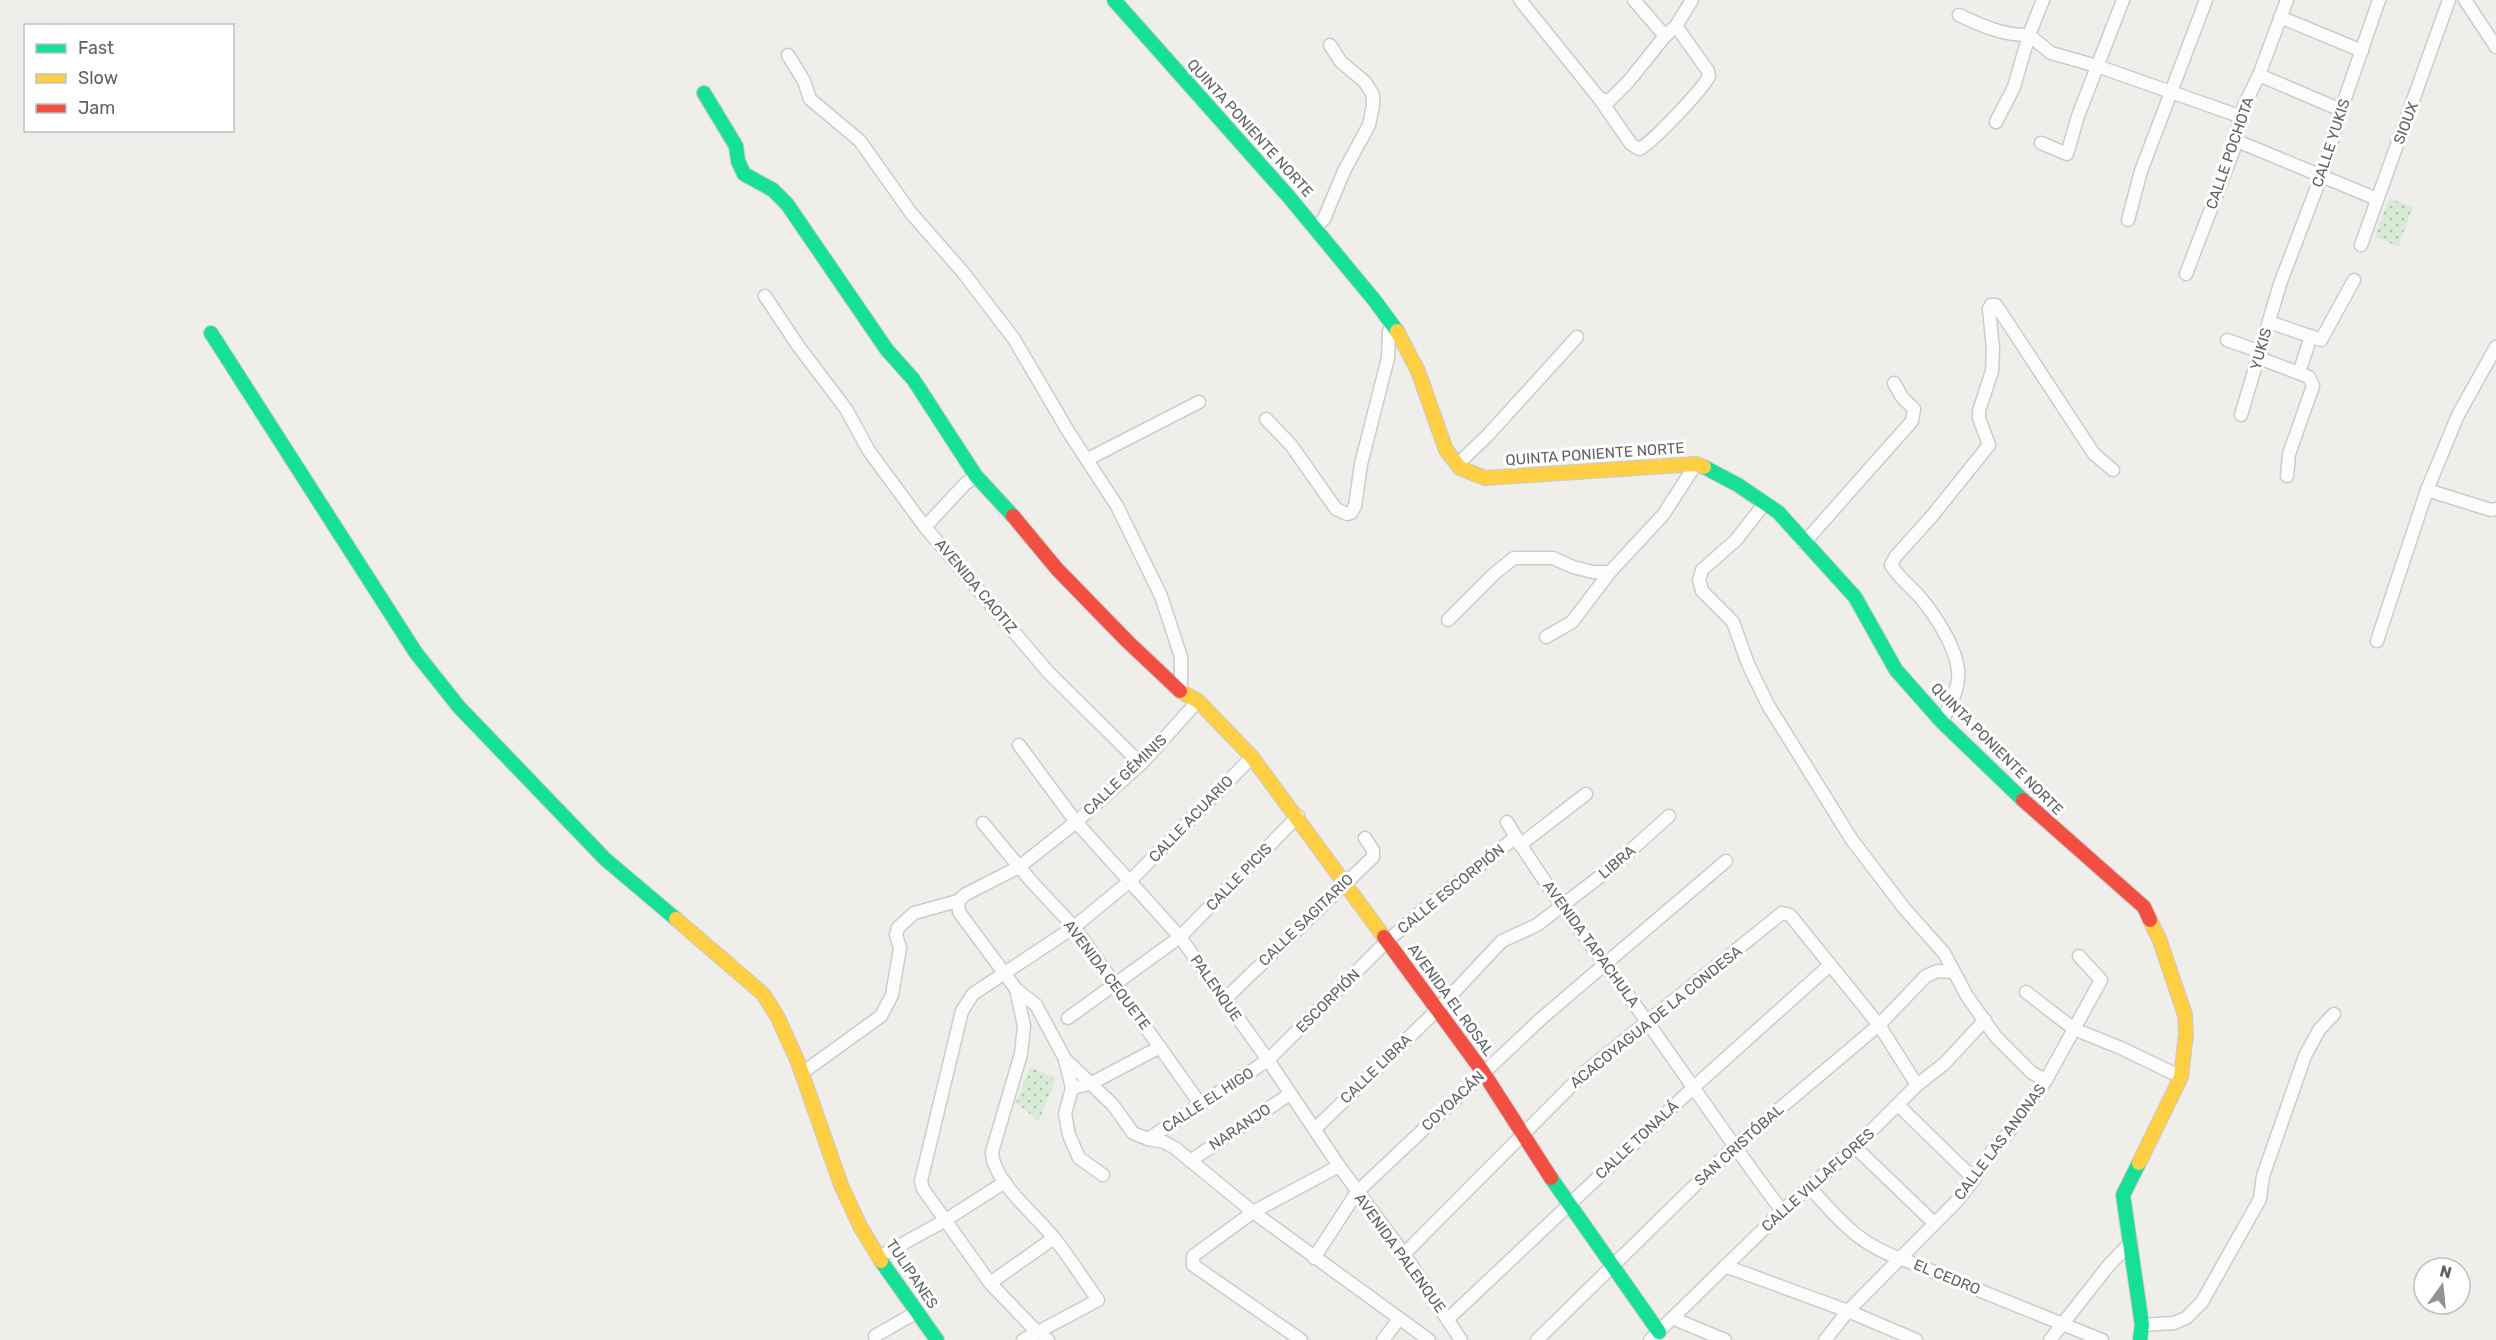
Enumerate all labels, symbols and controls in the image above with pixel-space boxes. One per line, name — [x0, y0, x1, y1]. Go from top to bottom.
legend — [24, 24, 234, 132]
text: Fast — [78, 37, 114, 59]
street label: QUINTA PONIENTE NORTE — [1183, 55, 1317, 201]
text: Slow — [78, 67, 118, 89]
street label: CALLE POCHOTA — [2202, 94, 2258, 212]
text: Jam — [78, 97, 115, 119]
street label: CALLE YUKIS — [2308, 97, 2354, 189]
street label: SIOUX — [2390, 99, 2422, 147]
street label: YUKIS — [2246, 326, 2276, 372]
street label: QUINTA PONIENTE NORTE — [1505, 439, 1685, 469]
street label: AVENIDA CAOTIZ — [931, 535, 1021, 637]
street label: QUINTA PONIENTE NORTE — [1927, 679, 2067, 819]
street label: CALLE GÉMINIS — [1080, 731, 1170, 819]
street label: CALLE ACUARIO — [1145, 772, 1237, 866]
street label: CALLE PICIS — [1202, 840, 1276, 914]
street label: CALLE ESCORPIÓN — [1394, 840, 1508, 938]
street label: LIBRA — [1595, 841, 1639, 883]
street label: CALLE SAGITARIO — [1255, 870, 1357, 970]
street label: AVENIDA TAPACHULA — [1539, 877, 1643, 1011]
street label: AVENIDA CEQUETE — [1060, 917, 1154, 1033]
street label: AVENIDA EL ROSAL — [1404, 940, 1498, 1060]
street label: ACACOYAGUA DE LA CONDESA — [1567, 942, 1745, 1092]
street label: PALENQUE — [1187, 951, 1245, 1025]
street label: ESCORPIÓN — [1292, 965, 1364, 1037]
street label: CALLE LIBRA — [1337, 1031, 1415, 1107]
street label: CALLE EL HIGO — [1159, 1064, 1257, 1136]
street label: COYOACÁN — [1418, 1067, 1488, 1135]
street label: CALLE LAS ANONAS — [1950, 1080, 2050, 1204]
street label: CALLE TONALÁ — [1592, 1097, 1682, 1183]
street label: NARANJO — [1206, 1100, 1274, 1154]
street label: SAN CRISTÓBAL — [1691, 1100, 1788, 1190]
street label: CALLE VILLAFLORES — [1758, 1125, 1878, 1235]
street label: AVENIDA PALENQUE — [1351, 1190, 1449, 1316]
street label: TULIPANES — [882, 1236, 942, 1312]
street label: EL CEDRO — [1911, 1256, 1983, 1298]
north arrow — [2412, 1256, 2472, 1316]
text: N — [2438, 1261, 2454, 1283]

